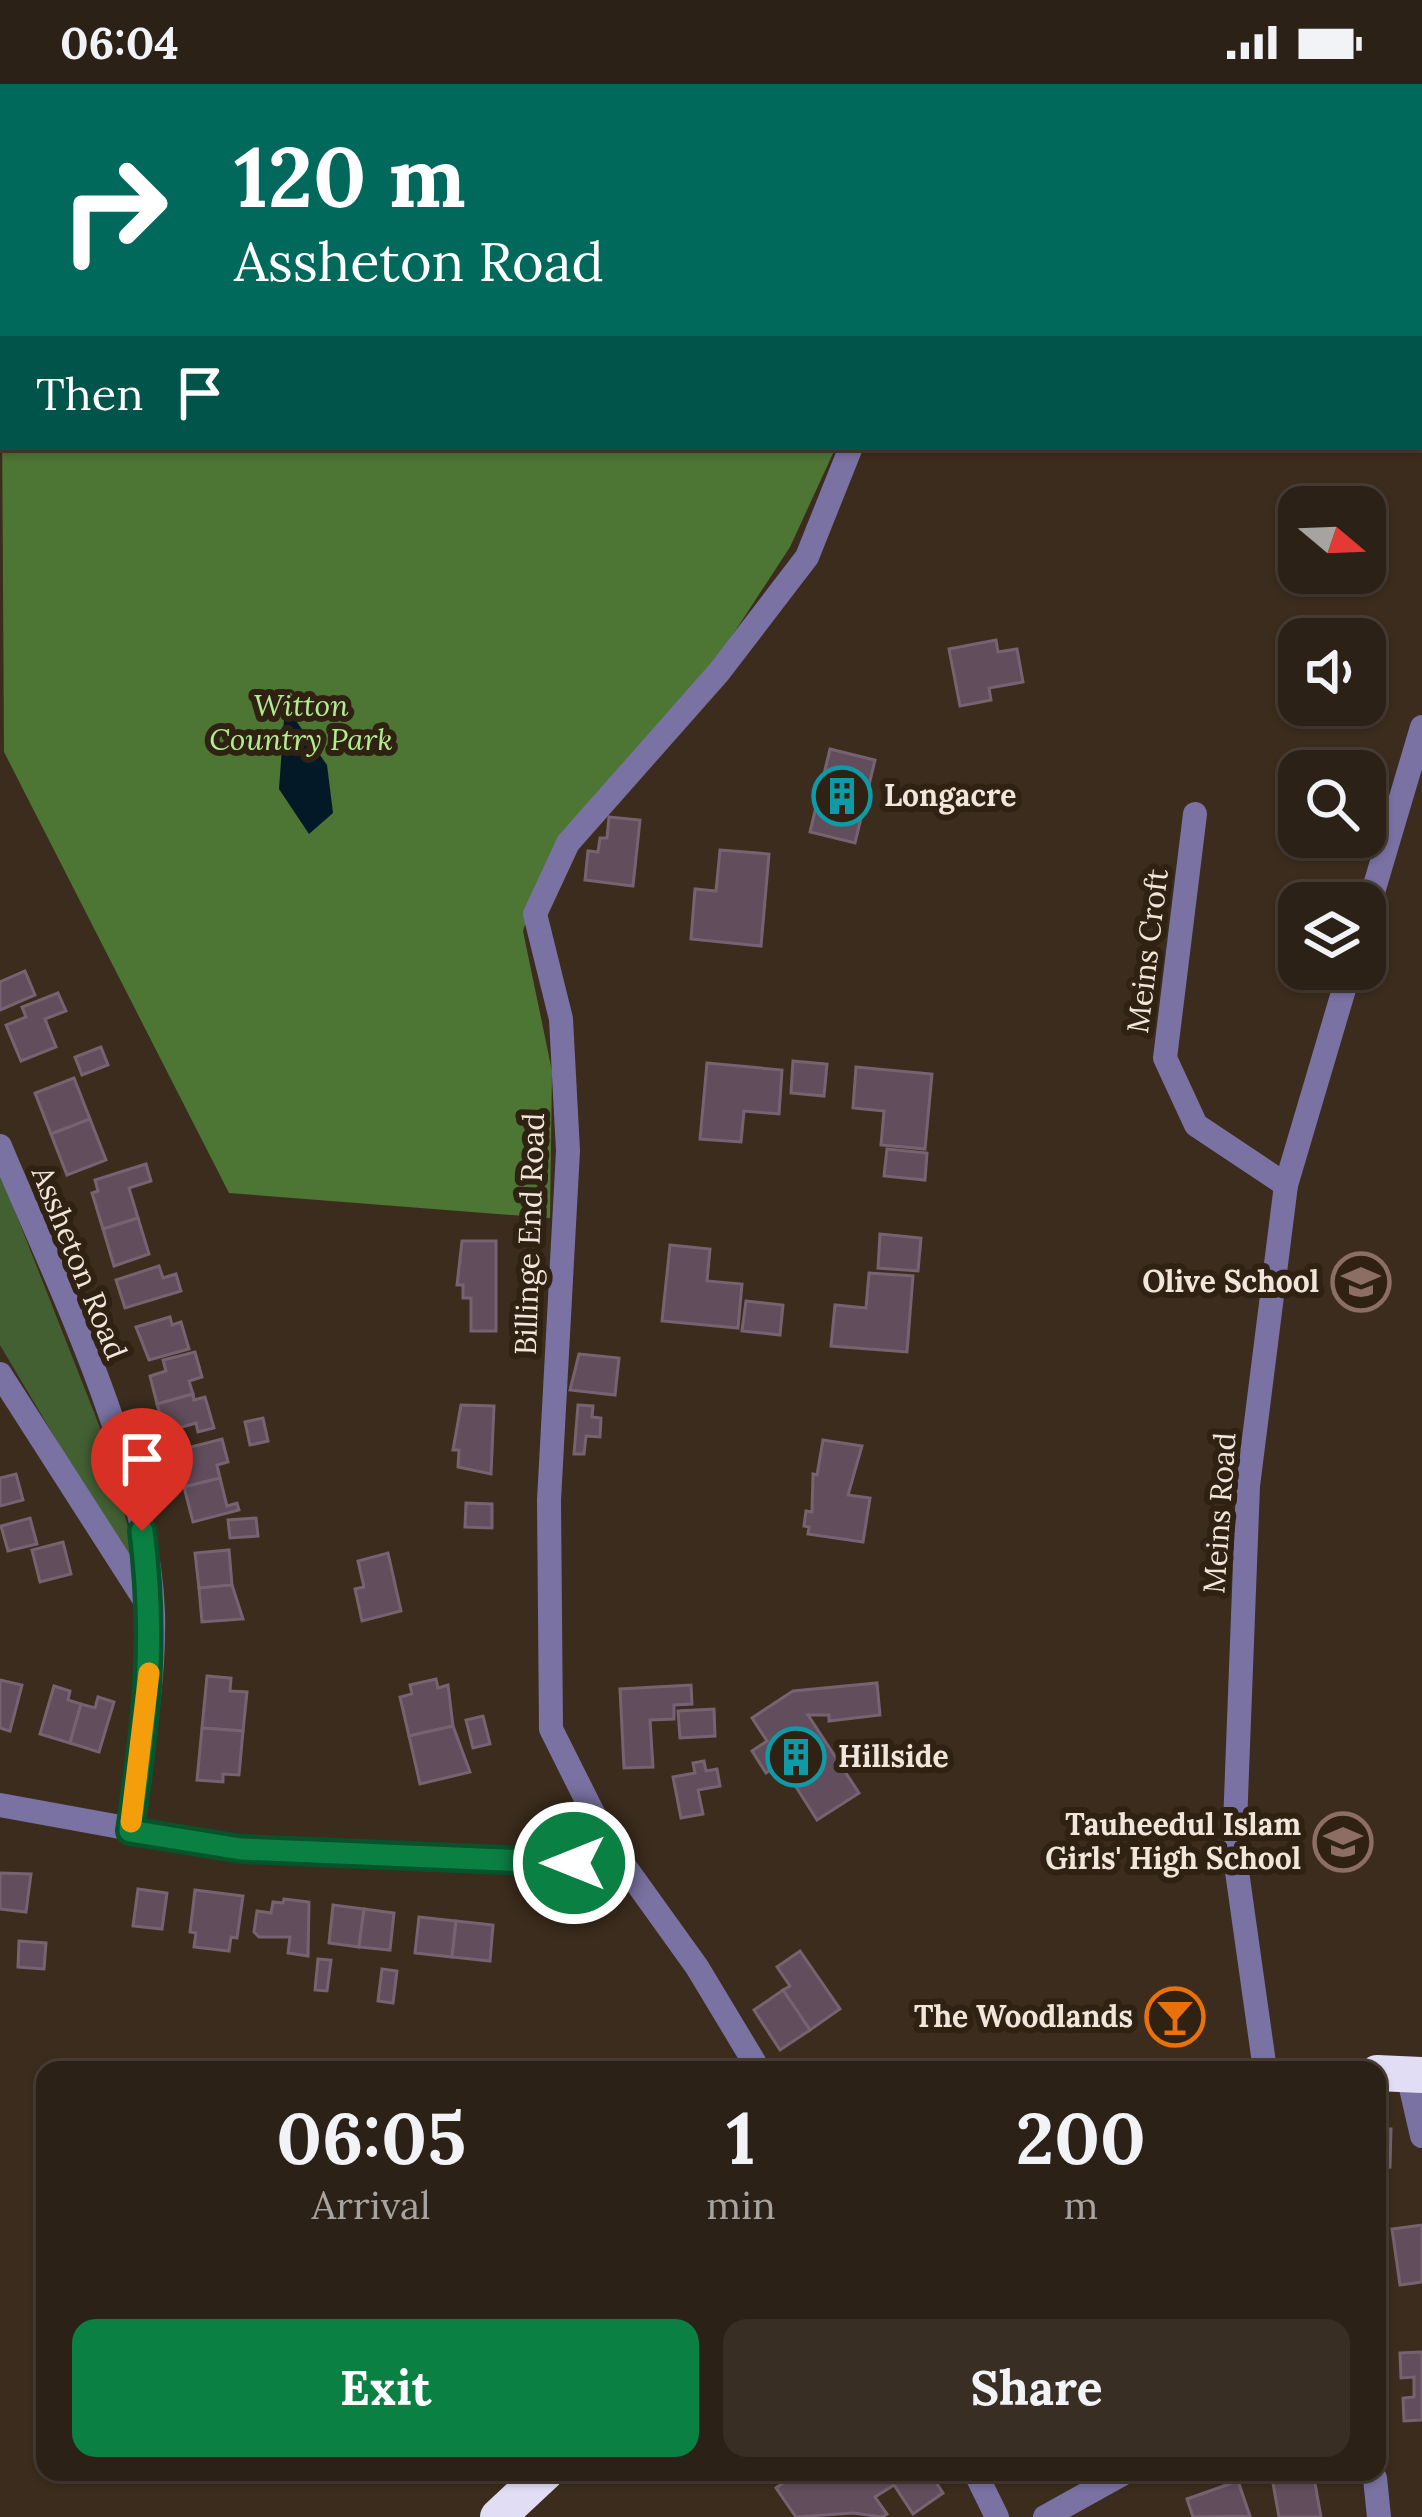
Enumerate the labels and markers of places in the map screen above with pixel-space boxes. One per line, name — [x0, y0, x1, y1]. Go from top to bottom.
building icon: Longacre — [811, 765, 873, 827]
place label: Longacre — [884, 776, 1016, 815]
school or university icon: Olive School — [1330, 1251, 1392, 1313]
place label: Olive School — [1142, 1262, 1319, 1300]
pin — [91, 1408, 193, 1531]
building icon: Hillside — [765, 1726, 827, 1788]
place label: Hillside — [838, 1737, 949, 1775]
place label: Tauheedul Islam Girls' High School — [1045, 1805, 1301, 1878]
school or university icon: Tauheedul Islam Girls' High School — [1312, 1811, 1374, 1873]
bar icon: The Woodlands — [1144, 1986, 1206, 2048]
place label: The Woodlands — [914, 1997, 1133, 2035]

